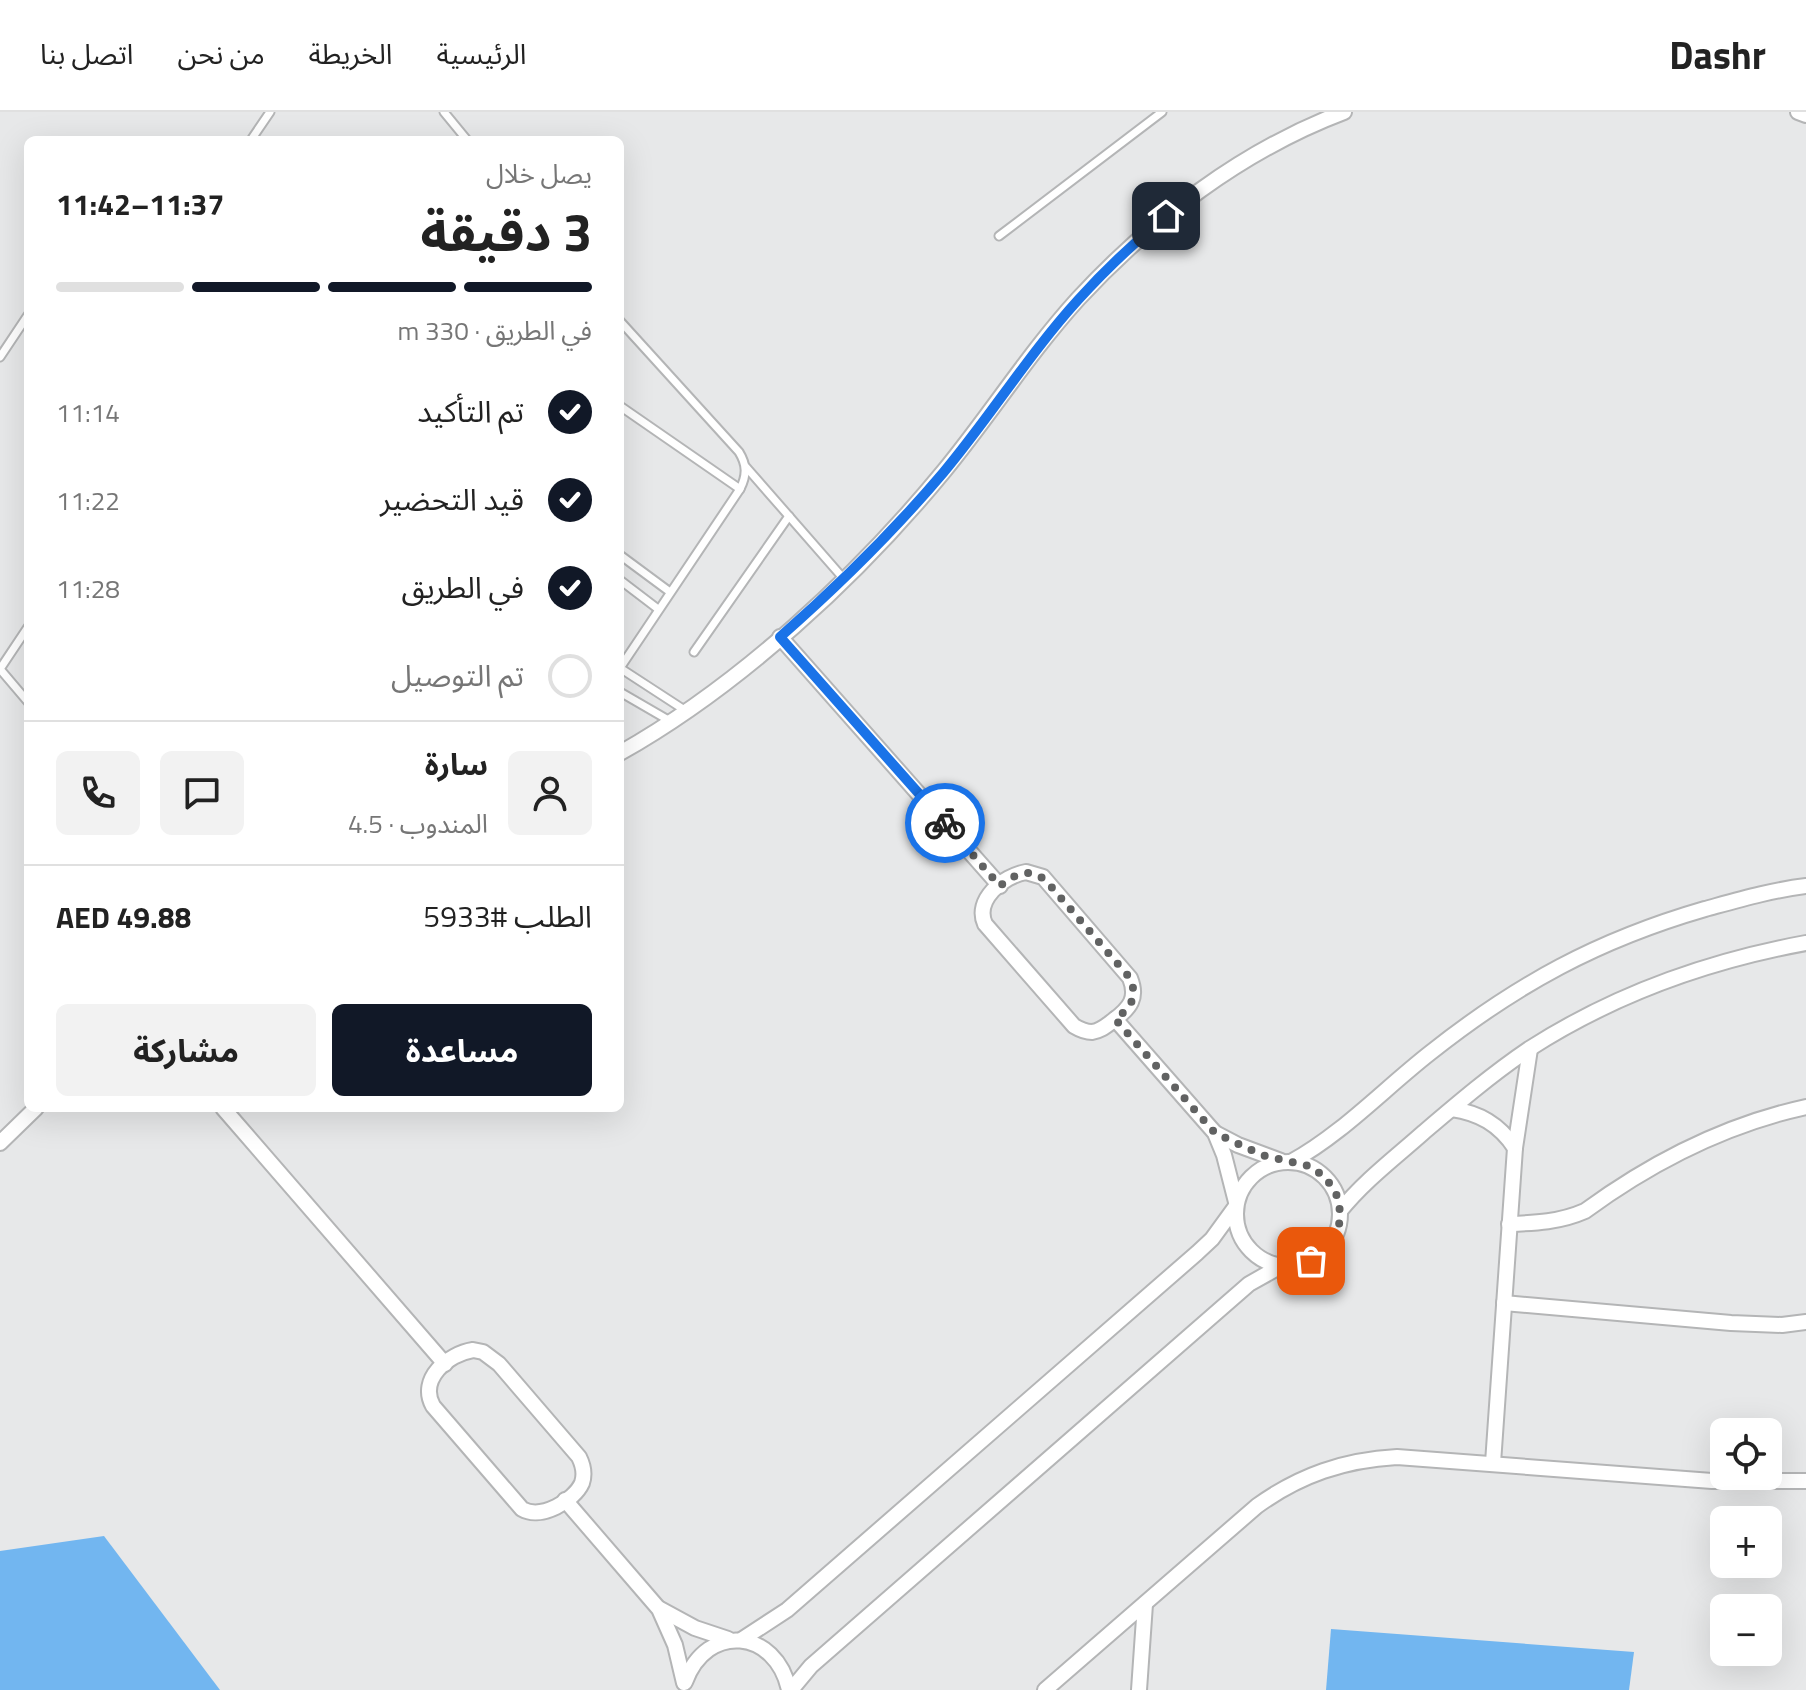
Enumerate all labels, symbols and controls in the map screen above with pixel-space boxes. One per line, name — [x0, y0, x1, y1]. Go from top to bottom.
text: Dashr — [1669, 26, 1766, 84]
text: اتصل بنا — [40, 32, 134, 75]
text: من نحن — [178, 32, 265, 75]
text: الخريطة — [309, 32, 393, 75]
text: الرئيسية — [437, 32, 527, 75]
text: يصل خلال — [486, 154, 592, 193]
text: 11:37–11:42 — [56, 181, 224, 227]
pin — [1132, 182, 1200, 250]
text: 3 دقيقة — [421, 192, 592, 271]
icon: home — [1144, 194, 1188, 238]
text: في الطريق · 330 m — [398, 311, 592, 350]
text: تم التأكيد — [417, 388, 524, 434]
icon: check — [548, 390, 592, 434]
text: 11:14 — [56, 393, 120, 432]
text: قيد التحضير — [380, 476, 524, 522]
icon: check — [548, 478, 592, 522]
text: 11:22 — [56, 481, 120, 520]
text: في الطريق — [401, 564, 524, 610]
icon: check — [548, 566, 592, 610]
text: 11:28 — [56, 569, 120, 608]
text: تم التوصيل — [391, 652, 524, 698]
text: سارة — [425, 741, 488, 787]
button: phone — [56, 751, 140, 835]
button: chat — [160, 751, 244, 835]
button: person — [508, 751, 592, 835]
courier — [905, 783, 985, 863]
icon: bike — [923, 801, 967, 845]
text: المندوب · 4.5 — [348, 804, 488, 843]
text: الطلب #5933 — [423, 893, 592, 939]
text: AED 49.88 — [56, 894, 191, 940]
button: مشاركة — [56, 1004, 316, 1096]
button: مساعدة — [332, 1004, 592, 1096]
pin — [1277, 1227, 1345, 1295]
icon: bag — [1289, 1239, 1333, 1283]
map controls — [1710, 1418, 1782, 1666]
button: locate — [1710, 1418, 1782, 1490]
button: + — [1710, 1506, 1782, 1578]
button: − — [1710, 1594, 1782, 1666]

